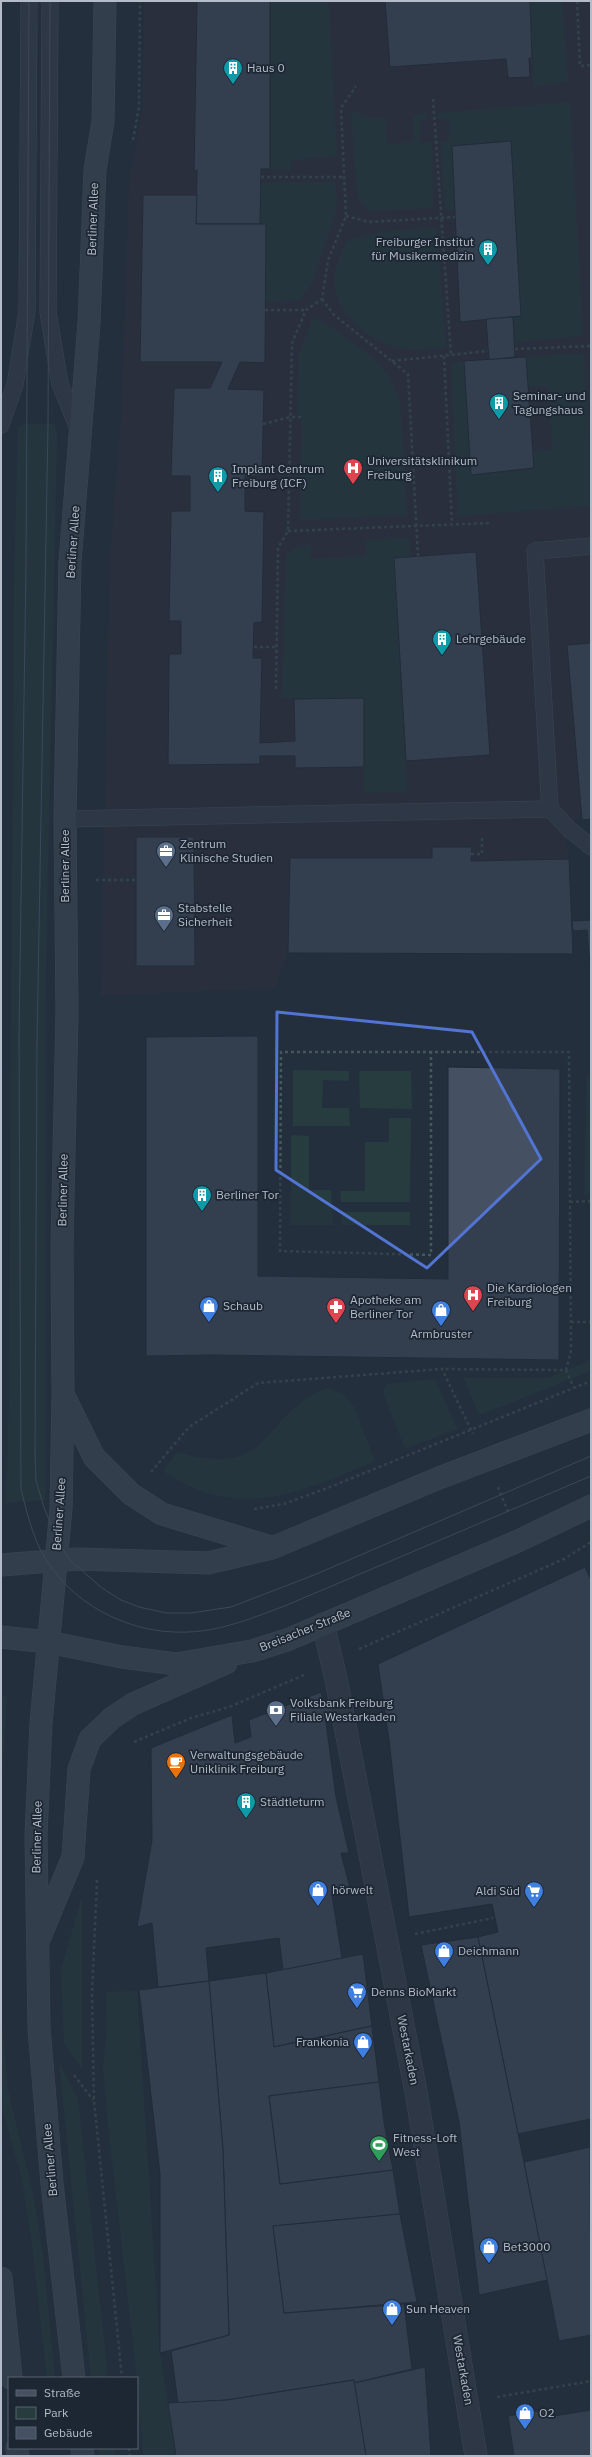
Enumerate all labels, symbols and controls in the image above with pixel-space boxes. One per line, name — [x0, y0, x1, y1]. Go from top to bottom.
building icon: Haus 0 — [222, 57, 244, 85]
place label: Haus 0 — [247, 60, 285, 75]
street label: Berliner Allee — [84, 182, 101, 256]
place label: Freiburger Institut für Musikermedizin — [371, 234, 474, 263]
building icon: Freiburger Institut für Musikermedizin — [477, 238, 499, 266]
place label: Seminar- und Tagungshaus — [513, 388, 586, 417]
building icon: Seminar- und Tagungshaus — [488, 392, 510, 420]
place label: Universitätsklinikum Freiburg — [367, 453, 477, 482]
hospital icon: Universitätsklinikum Freiburg — [342, 457, 364, 485]
place label: Implant Centrum Freiburg (ICF) — [232, 461, 325, 490]
building icon: Implant Centrum Freiburg (ICF) — [207, 465, 229, 493]
street label: Berliner Allee — [62, 505, 83, 579]
building icon: Lehrgebäude — [431, 628, 453, 656]
place label: Lehrgebäude — [456, 631, 526, 646]
street label: Berliner Allee — [57, 829, 72, 903]
place label: Zentrum Klinische Studien — [180, 836, 273, 865]
office icon: Zentrum Klinische Studien — [155, 840, 177, 868]
place label: Stabstelle Sicherheit — [178, 900, 233, 929]
office icon: Stabstelle Sicherheit — [153, 904, 175, 932]
street label: Berliner Allee — [54, 1153, 71, 1227]
building icon: Berliner Tor — [191, 1184, 213, 1212]
place label: Berliner Tor — [216, 1187, 280, 1202]
place label: Die Kardiologen Freiburg — [487, 1280, 572, 1309]
hospital icon: Die Kardiologen Freiburg — [462, 1284, 484, 1312]
place label: Apotheke am Berliner Tor — [350, 1292, 421, 1321]
shop icon: Schaub — [198, 1295, 220, 1323]
pharmacy icon: Apotheke am Berliner Tor — [325, 1296, 347, 1324]
place label: Schaub — [223, 1298, 263, 1313]
shop icon: Armbruster — [430, 1299, 452, 1327]
place label: Armbruster — [410, 1326, 472, 1341]
street label: Berliner Allee — [48, 1477, 69, 1551]
street label: Breisacher Straße — [257, 1604, 353, 1655]
place label: Volksbank Freiburg Filiale Westarkaden — [290, 1695, 396, 1724]
bank icon: Volksbank Freiburg Filiale Westarkaden — [265, 1699, 287, 1727]
place label: Verwaltungsgebäude Uniklinik Freiburg — [190, 1747, 304, 1776]
cafe icon: Verwaltungsgebäude Uniklinik Freiburg — [165, 1751, 187, 1779]
building icon: Städtleturm — [235, 1791, 257, 1819]
place label: Städtleturm — [260, 1794, 325, 1809]
street label: Berliner Allee — [28, 1800, 45, 1874]
shop icon: hörwelt — [307, 1879, 329, 1907]
supermarket icon: Aldi Süd — [523, 1880, 545, 1908]
place label: hörwelt — [332, 1882, 373, 1897]
place label: Aldi Süd — [476, 1883, 520, 1898]
shop icon: Deichmann — [433, 1940, 455, 1968]
place label: Deichmann — [458, 1943, 519, 1958]
supermarket icon: Denns BioMarkt — [346, 1981, 368, 2009]
place label: Denns BioMarkt — [371, 1984, 456, 1999]
street label: Westarkaden — [394, 2014, 423, 2086]
shop icon: Frankonia — [352, 2031, 374, 2059]
place label: Frankonia — [296, 2034, 350, 2049]
street label: Berliner Allee — [39, 2123, 60, 2197]
place label: Fitness-Loft West — [393, 2130, 457, 2159]
sports icon: Fitness-Loft West — [368, 2134, 390, 2162]
shop icon: Bet3000 — [478, 2236, 500, 2264]
place label: Bet3000 — [503, 2239, 550, 2254]
shop icon: Sun Heaven — [381, 2298, 403, 2326]
place label: Sun Heaven — [406, 2301, 470, 2316]
street label: Westarkaden — [450, 2334, 477, 2406]
legend — [8, 2377, 138, 2449]
text: Straße — [44, 2385, 81, 2400]
shop icon: O2 — [514, 2402, 536, 2430]
text: Park — [44, 2405, 69, 2420]
place label: O2 — [539, 2405, 555, 2420]
text: Gebäude — [44, 2425, 93, 2440]

